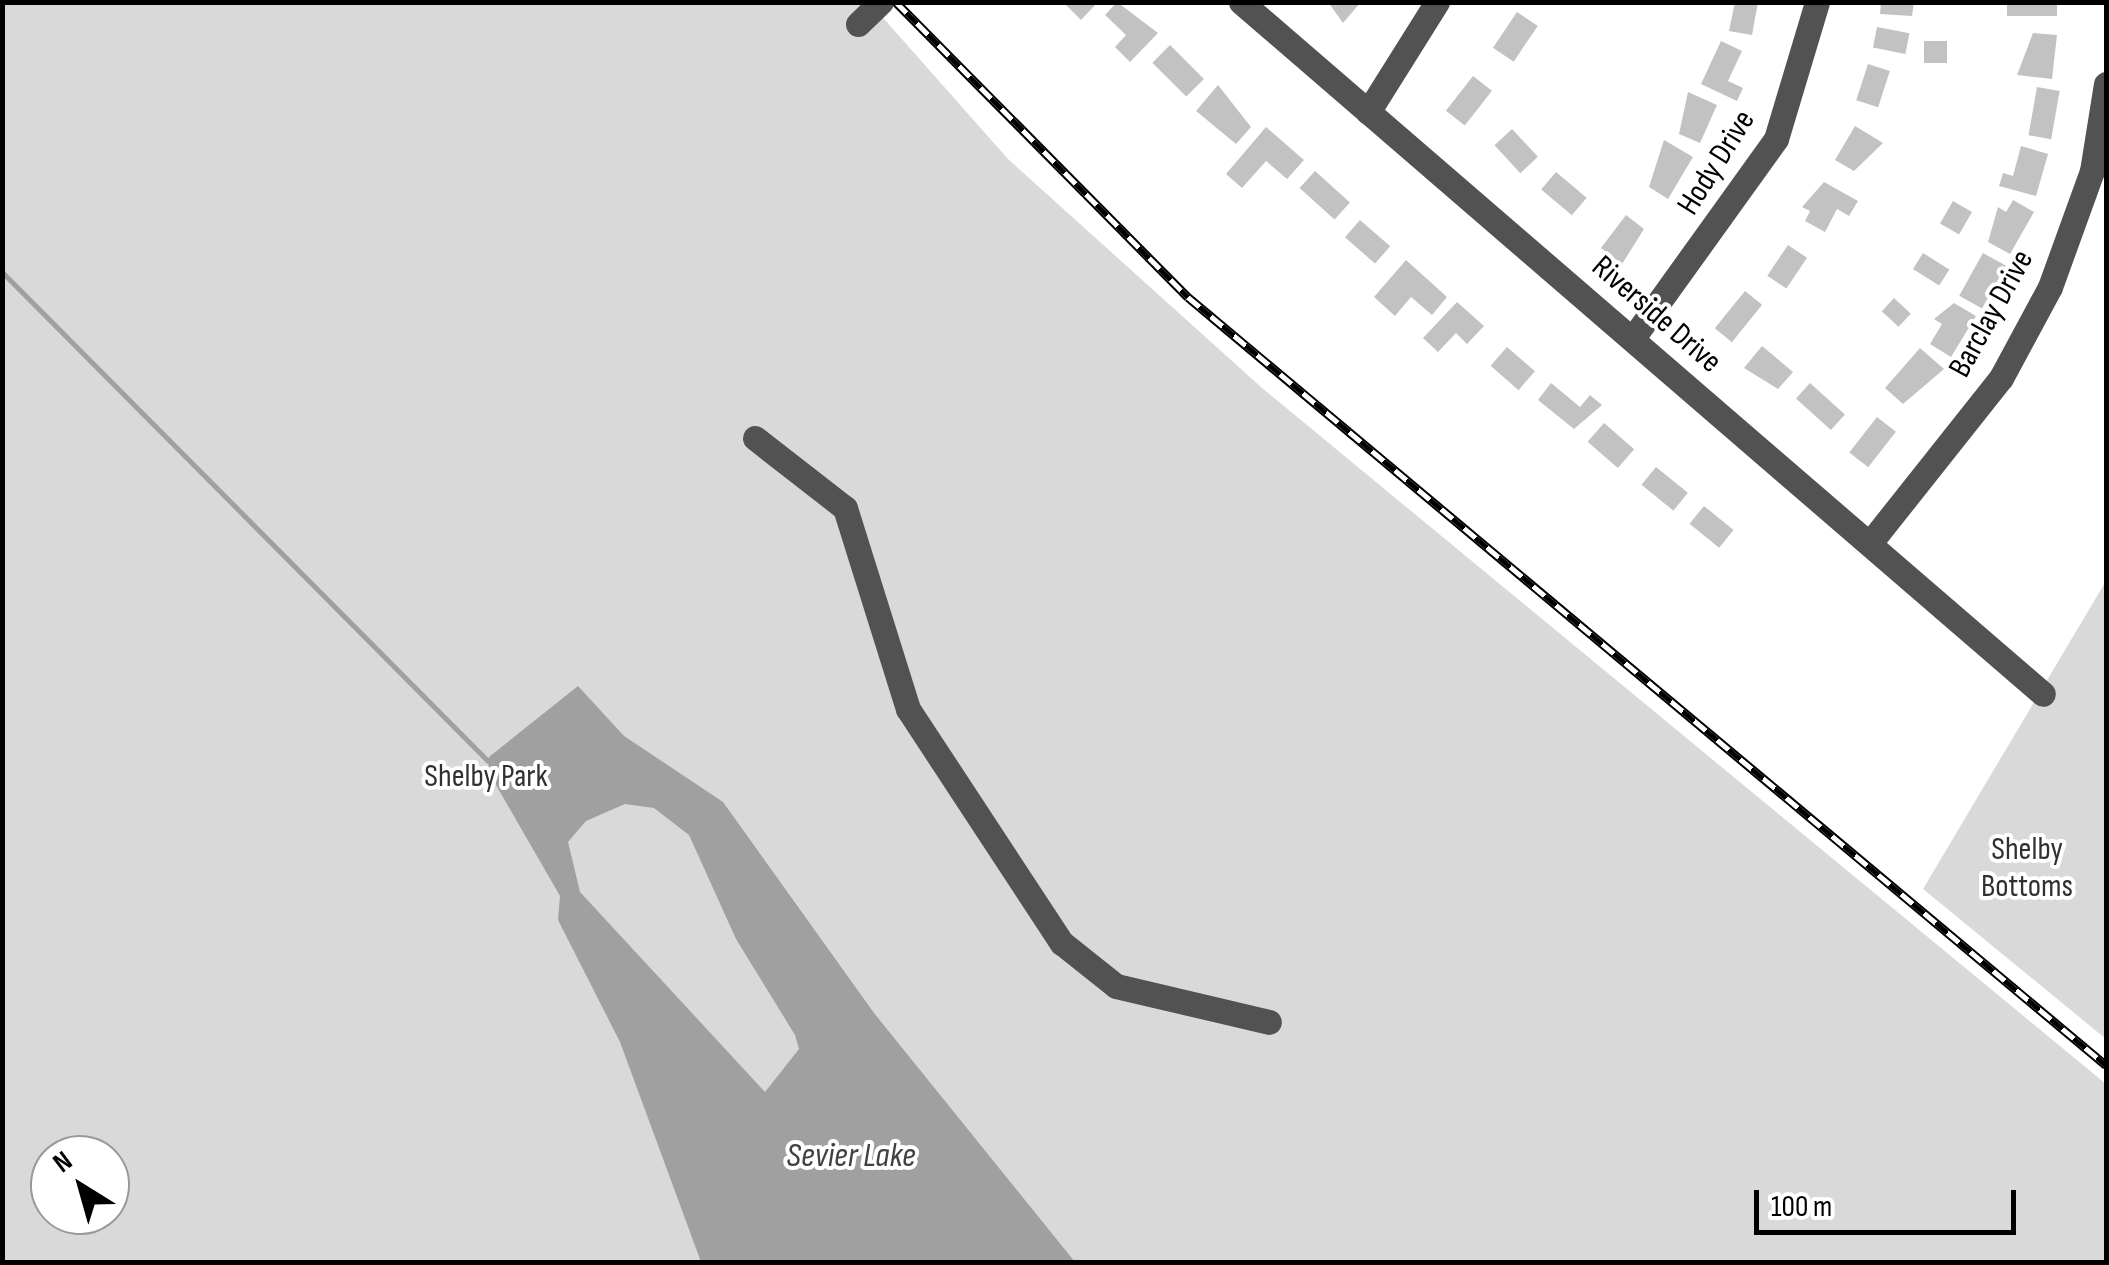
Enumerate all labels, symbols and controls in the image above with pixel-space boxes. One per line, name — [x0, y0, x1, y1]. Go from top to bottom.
street label: Hody Drive — [1670, 104, 1764, 222]
street label: Barclay Drive — [1941, 244, 2043, 384]
street label: Riverside Drive — [1583, 248, 1729, 382]
park label: Shelby Park — [424, 758, 548, 796]
park label: Shelby Bottoms — [1981, 832, 2073, 907]
north arrow — [30, 1135, 130, 1235]
water label: Sevier Lake — [786, 1135, 916, 1177]
text: N — [47, 1145, 79, 1180]
scale bar — [1759, 1170, 2022, 1232]
text: 100 m — [1771, 1189, 1832, 1225]

